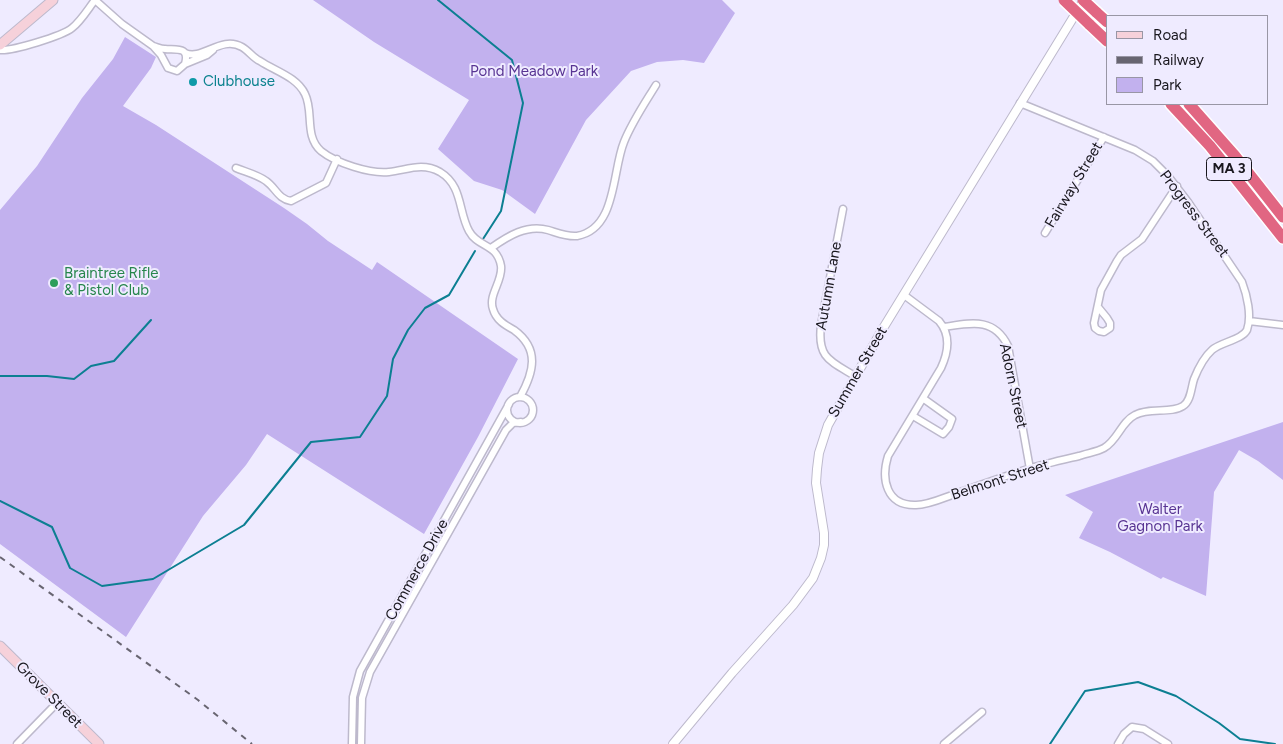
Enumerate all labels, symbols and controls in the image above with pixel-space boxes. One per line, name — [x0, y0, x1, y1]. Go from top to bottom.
legend — [1106, 15, 1268, 105]
text: Road — [1153, 26, 1188, 44]
text: Railway — [1153, 51, 1204, 69]
park label: Pond Meadow Park — [470, 63, 598, 81]
place label: Clubhouse — [203, 73, 275, 91]
marker: Clubhouse — [187, 76, 199, 88]
text: Park — [1153, 76, 1182, 94]
street label: Fairway Street — [1041, 139, 1107, 231]
road number: MA 3 — [1206, 157, 1252, 180]
street label: Progress Street — [1155, 167, 1233, 261]
street label: Autumn Lane — [812, 240, 846, 332]
place label: Braintree Rifle & Pistol Club — [64, 265, 158, 300]
marker: Braintree Rifle & Pistol Club — [48, 277, 60, 289]
street label: Summer Street — [825, 323, 891, 421]
street label: Adorn Street — [995, 342, 1031, 430]
street label: Belmont Street — [949, 456, 1051, 504]
park label: Walter Gagnon Park — [1117, 501, 1203, 536]
street label: Commerce Drive — [382, 516, 452, 624]
street label: Grove Street — [12, 658, 86, 732]

